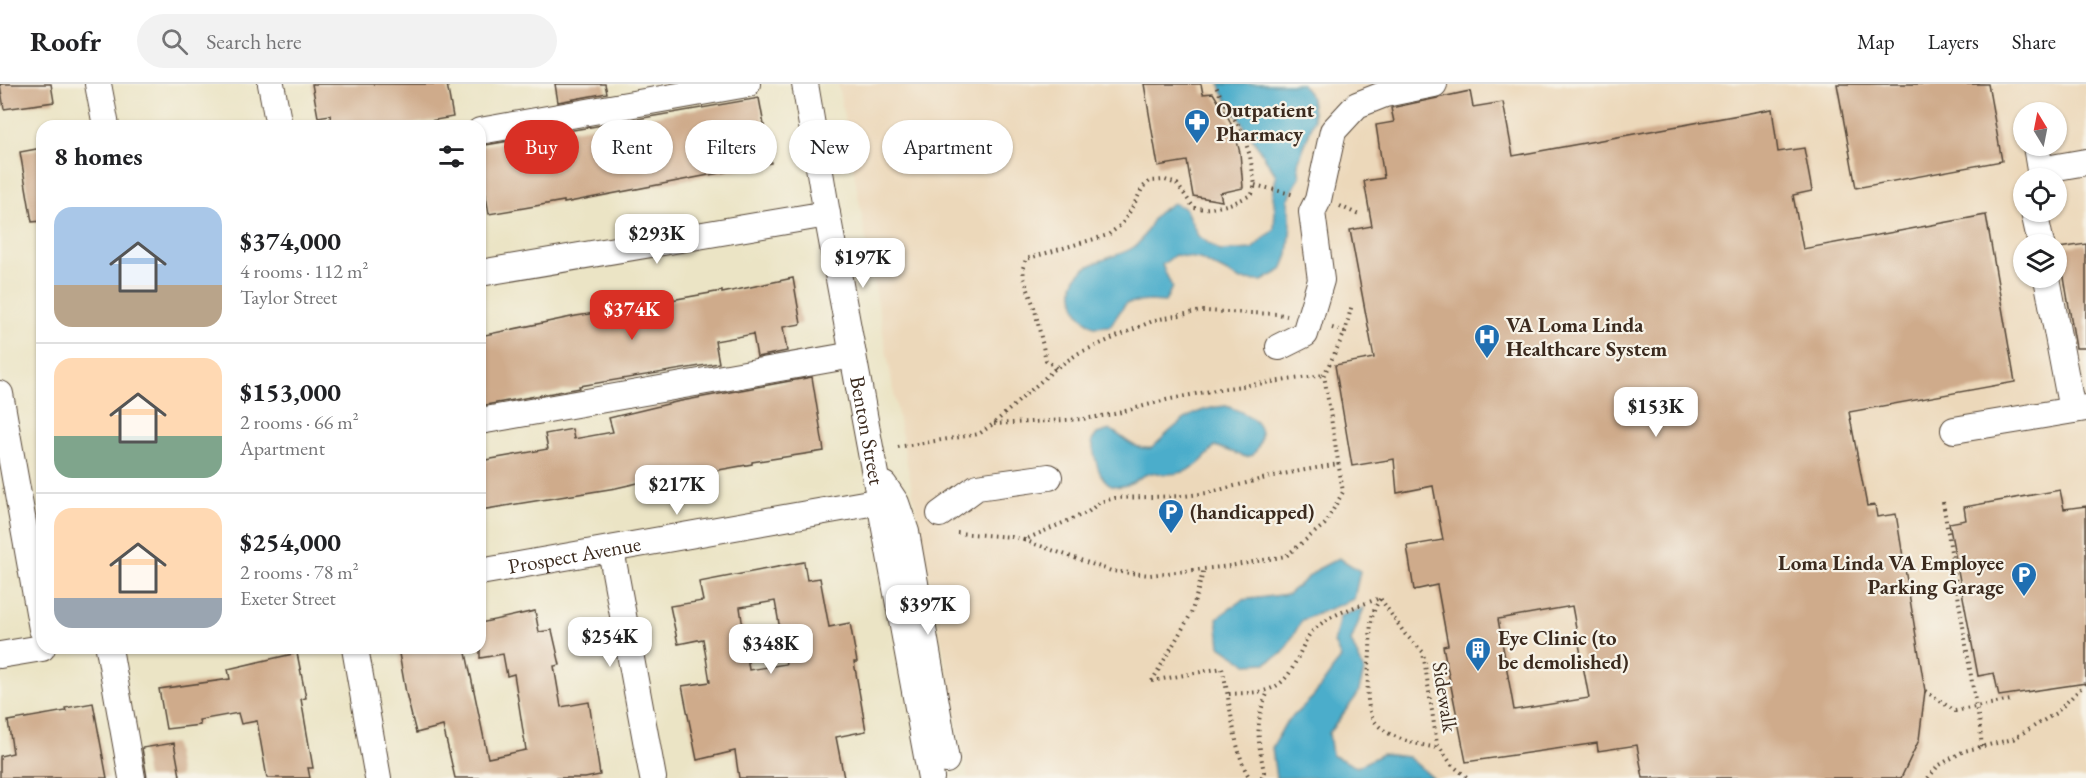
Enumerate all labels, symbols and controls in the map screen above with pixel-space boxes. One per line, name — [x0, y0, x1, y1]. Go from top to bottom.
search box — [137, 14, 557, 68]
text: Roofr — [30, 23, 101, 59]
icon: search — [158, 25, 191, 58]
text: Search here — [206, 27, 302, 56]
text: Map — [1857, 28, 1895, 55]
text: Layers — [1928, 28, 1979, 55]
text: Share — [2012, 28, 2056, 55]
place label: Outpatient Pharmacy — [1216, 96, 1314, 147]
north arrow — [2013, 102, 2067, 156]
map controls — [2013, 102, 2067, 288]
pharmacy icon: Outpatient Pharmacy — [1182, 107, 1212, 145]
chip: Buy — [504, 120, 579, 174]
chip: Rent — [591, 120, 673, 174]
chip: Filters — [685, 120, 777, 174]
chip: New — [789, 120, 870, 174]
chip: Apartment — [882, 120, 1013, 174]
text: 8 homes — [54, 139, 143, 173]
icon: filters — [435, 140, 468, 173]
button: locate — [2013, 168, 2067, 222]
pin: $293K — [615, 214, 699, 265]
text: $293K — [629, 220, 685, 246]
text: $374,000 — [240, 224, 341, 258]
icon: home — [102, 231, 174, 303]
button: layers — [2013, 234, 2067, 288]
pin: $197K — [821, 238, 905, 289]
text: $197K — [835, 244, 891, 270]
text: 4 rooms · 112 m² — [240, 258, 368, 284]
text: Taylor Street — [240, 284, 337, 310]
pin: $374K — [590, 290, 674, 341]
text: $374K — [604, 296, 660, 322]
place label: VA Loma Linda Healthcare System — [1506, 311, 1667, 362]
hospital icon: VA Loma Linda Healthcare System — [1472, 322, 1502, 360]
street label: Benton Street — [844, 374, 891, 487]
text: $153,000 — [240, 375, 341, 409]
icon: home — [102, 382, 174, 454]
pin: $153K — [1614, 387, 1698, 438]
text: $153K — [1628, 393, 1684, 419]
text: 2 rooms · 66 m² — [240, 409, 359, 435]
text: Apartment — [240, 435, 325, 461]
pin: $217K — [635, 465, 719, 516]
text: $217K — [649, 471, 705, 497]
parking icon: (handicapped) — [1156, 497, 1186, 535]
place label: (handicapped) — [1190, 498, 1314, 525]
text: $254,000 — [240, 525, 341, 559]
street label: Prospect Avenue — [506, 530, 643, 580]
icon: home — [102, 532, 174, 604]
place label: Loma Linda VA Employee Parking Garage — [1778, 549, 2004, 600]
text: 2 rooms · 78 m² — [240, 559, 359, 585]
parking icon: Loma Linda VA Employee Parking Garage — [2009, 560, 2039, 598]
text: Exeter Street — [240, 585, 336, 611]
pin: $397K — [886, 585, 970, 636]
text: $397K — [900, 591, 956, 617]
pin: $254K — [568, 617, 652, 668]
text: $254K — [582, 623, 638, 649]
pin: $348K — [729, 624, 813, 675]
place label: Eye Clinic (to be demolished) — [1498, 624, 1629, 675]
text: $348K — [743, 630, 799, 656]
building icon: Eye Clinic (to be demolished) — [1463, 635, 1493, 673]
street label: Sidewalk — [1427, 660, 1465, 735]

